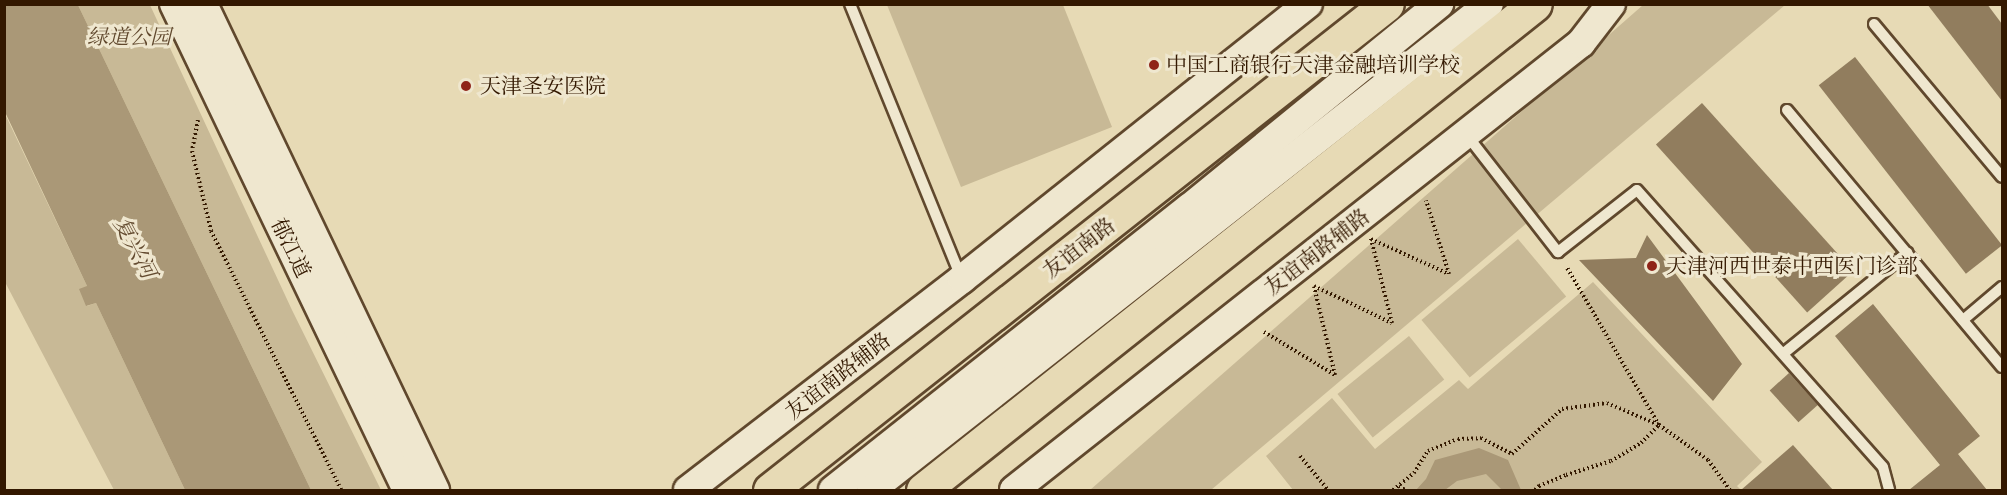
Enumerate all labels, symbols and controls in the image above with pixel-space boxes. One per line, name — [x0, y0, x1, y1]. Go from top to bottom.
park label: 绿道公园 — [87, 24, 171, 50]
place label: 中国工商银行天津金融培训学校 — [1166, 52, 1460, 78]
marker: 中国工商银行天津金融培训学校 — [1147, 58, 1161, 72]
place label: 天津圣安医院 — [480, 73, 606, 99]
marker: 天津圣安医院 — [457, 77, 475, 95]
street label: 友谊南路辅路 — [1260, 203, 1374, 301]
street label: 友谊南路 — [1038, 212, 1120, 284]
water label: 复兴河 — [107, 213, 161, 283]
street label: 郁江道 — [266, 214, 316, 282]
place label: 天津河西世泰中西医门诊部 — [1666, 253, 1918, 279]
marker: 天津河西世泰中西医门诊部 — [1643, 257, 1661, 275]
street label: 友谊南路辅路 — [781, 327, 895, 425]

